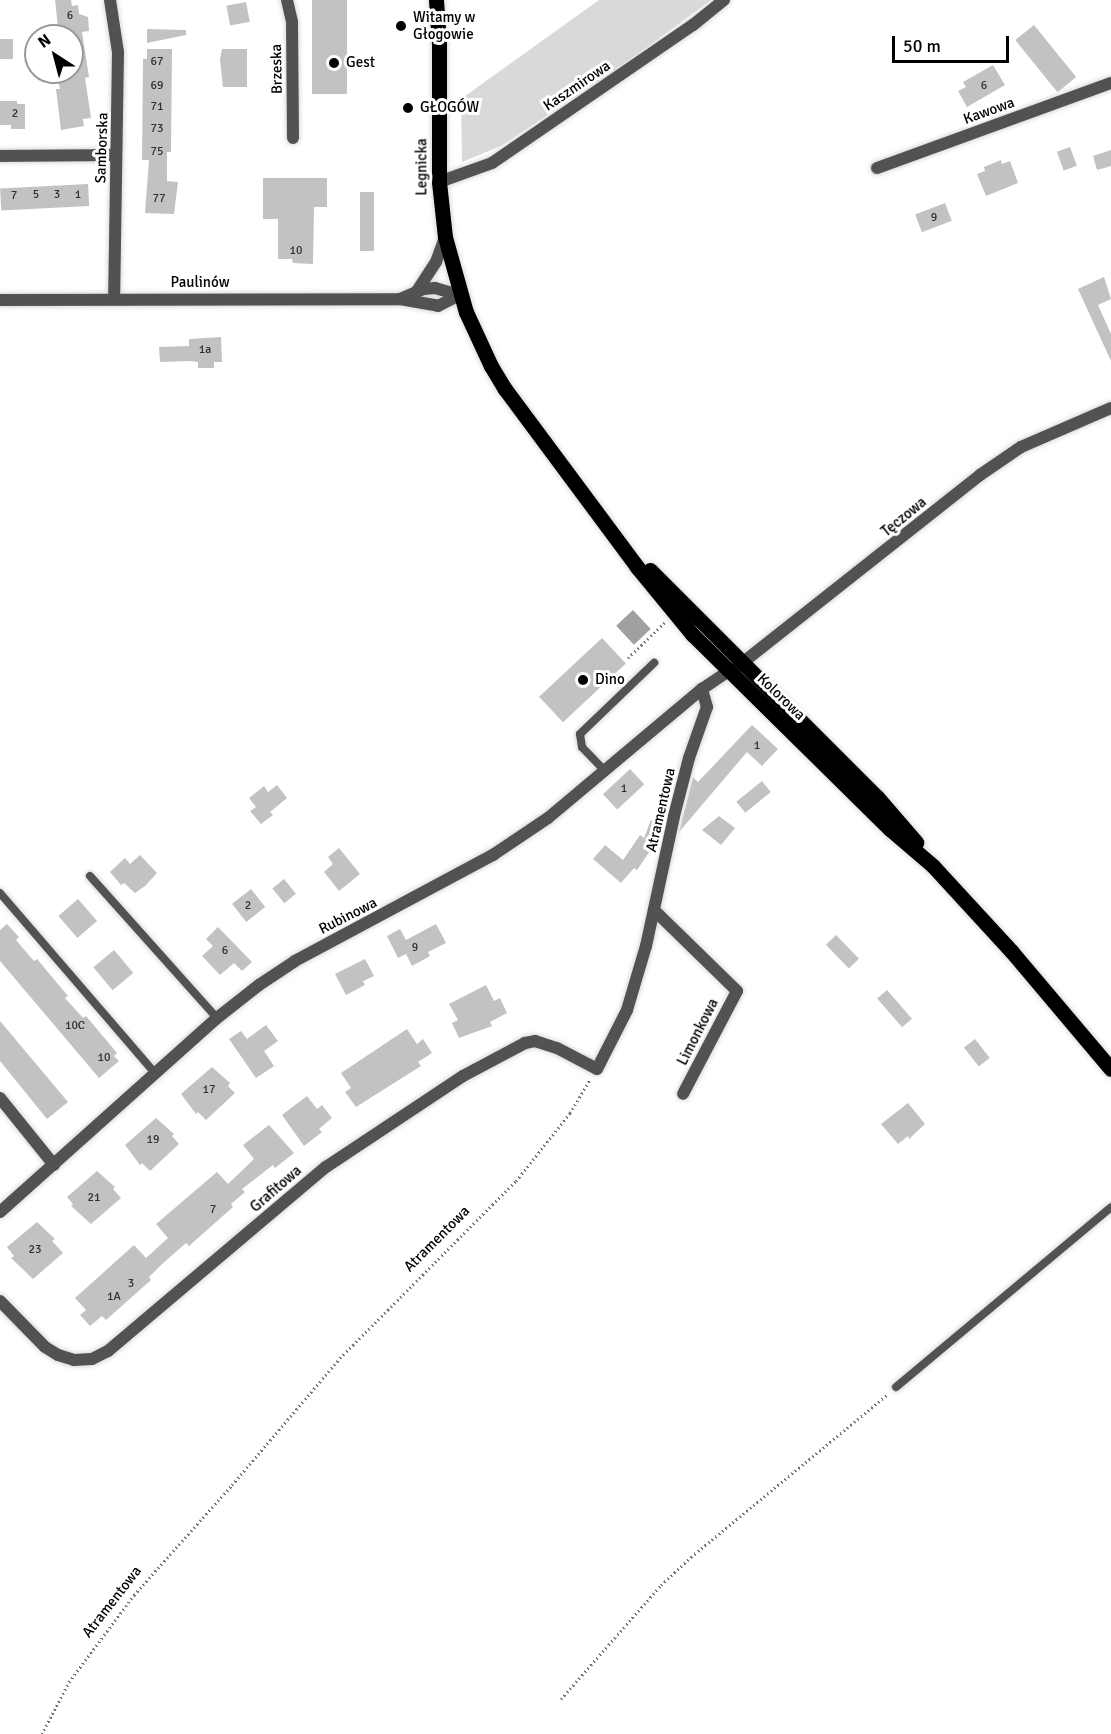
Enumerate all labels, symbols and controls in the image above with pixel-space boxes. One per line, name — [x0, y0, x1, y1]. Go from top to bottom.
place label: Witamy w Głogowie — [413, 8, 475, 43]
house number: 6 — [67, 9, 73, 23]
marker: Witamy w Głogowie — [394, 19, 408, 33]
north arrow — [24, 24, 84, 84]
scale bar — [895, 24, 1012, 62]
text: N — [34, 30, 55, 52]
text: 50 m — [903, 35, 941, 57]
street label: Brzeska — [268, 44, 286, 94]
place label: Gest — [346, 54, 375, 72]
house number: 67 — [151, 55, 163, 69]
marker: Gest — [327, 56, 341, 70]
street label: Kaszmirowa — [540, 57, 614, 115]
house number: 69 — [151, 79, 163, 93]
house number: 6 — [981, 79, 987, 93]
street label: Kawowa — [961, 93, 1017, 129]
place label: GŁOGÓW — [420, 99, 479, 117]
house number: 71 — [151, 100, 163, 114]
marker: GŁOGÓW — [401, 101, 415, 115]
house number: 2 — [12, 107, 18, 121]
street label: Samborska — [92, 112, 112, 184]
house number: 73 — [151, 122, 163, 136]
street label: Legnicka — [413, 138, 431, 196]
house number: 75 — [151, 145, 163, 159]
house number: 5 — [33, 188, 39, 202]
house number: 3 — [54, 188, 60, 202]
house number: 1 — [75, 188, 81, 202]
house number: 7 — [11, 189, 17, 203]
house number: 77 — [153, 192, 165, 206]
house number: 9 — [931, 211, 937, 225]
house number: 10 — [290, 244, 302, 258]
street label: Paulinów — [170, 274, 230, 292]
house number: 1a — [199, 343, 211, 357]
street label: Tęczowa — [878, 493, 930, 541]
street label: Kolorowa — [753, 670, 809, 724]
place label: Dino — [595, 671, 625, 689]
marker: Dino — [576, 673, 590, 687]
house number: 1 — [754, 739, 760, 753]
street label: Atramentowa — [643, 766, 679, 854]
house number: 1 — [621, 782, 627, 796]
street label: Rubinowa — [316, 894, 380, 938]
house number: 2 — [245, 899, 251, 913]
house number: 9 — [412, 941, 418, 955]
house number: 6 — [222, 944, 228, 958]
street label: Limonkowa — [673, 996, 723, 1068]
house number: 10C — [65, 1019, 85, 1033]
house number: 10 — [98, 1051, 110, 1065]
house number: 17 — [203, 1083, 215, 1097]
house number: 19 — [147, 1133, 159, 1147]
street label: Grafitowa — [247, 1162, 305, 1216]
house number: 21 — [88, 1191, 100, 1205]
street label: Atramentowa — [400, 1202, 474, 1276]
house number: 7 — [210, 1203, 216, 1217]
house number: 23 — [29, 1243, 41, 1257]
house number: 3 — [128, 1277, 134, 1291]
house number: 1A — [107, 1290, 121, 1304]
street label: Atramentowa — [78, 1563, 146, 1641]

